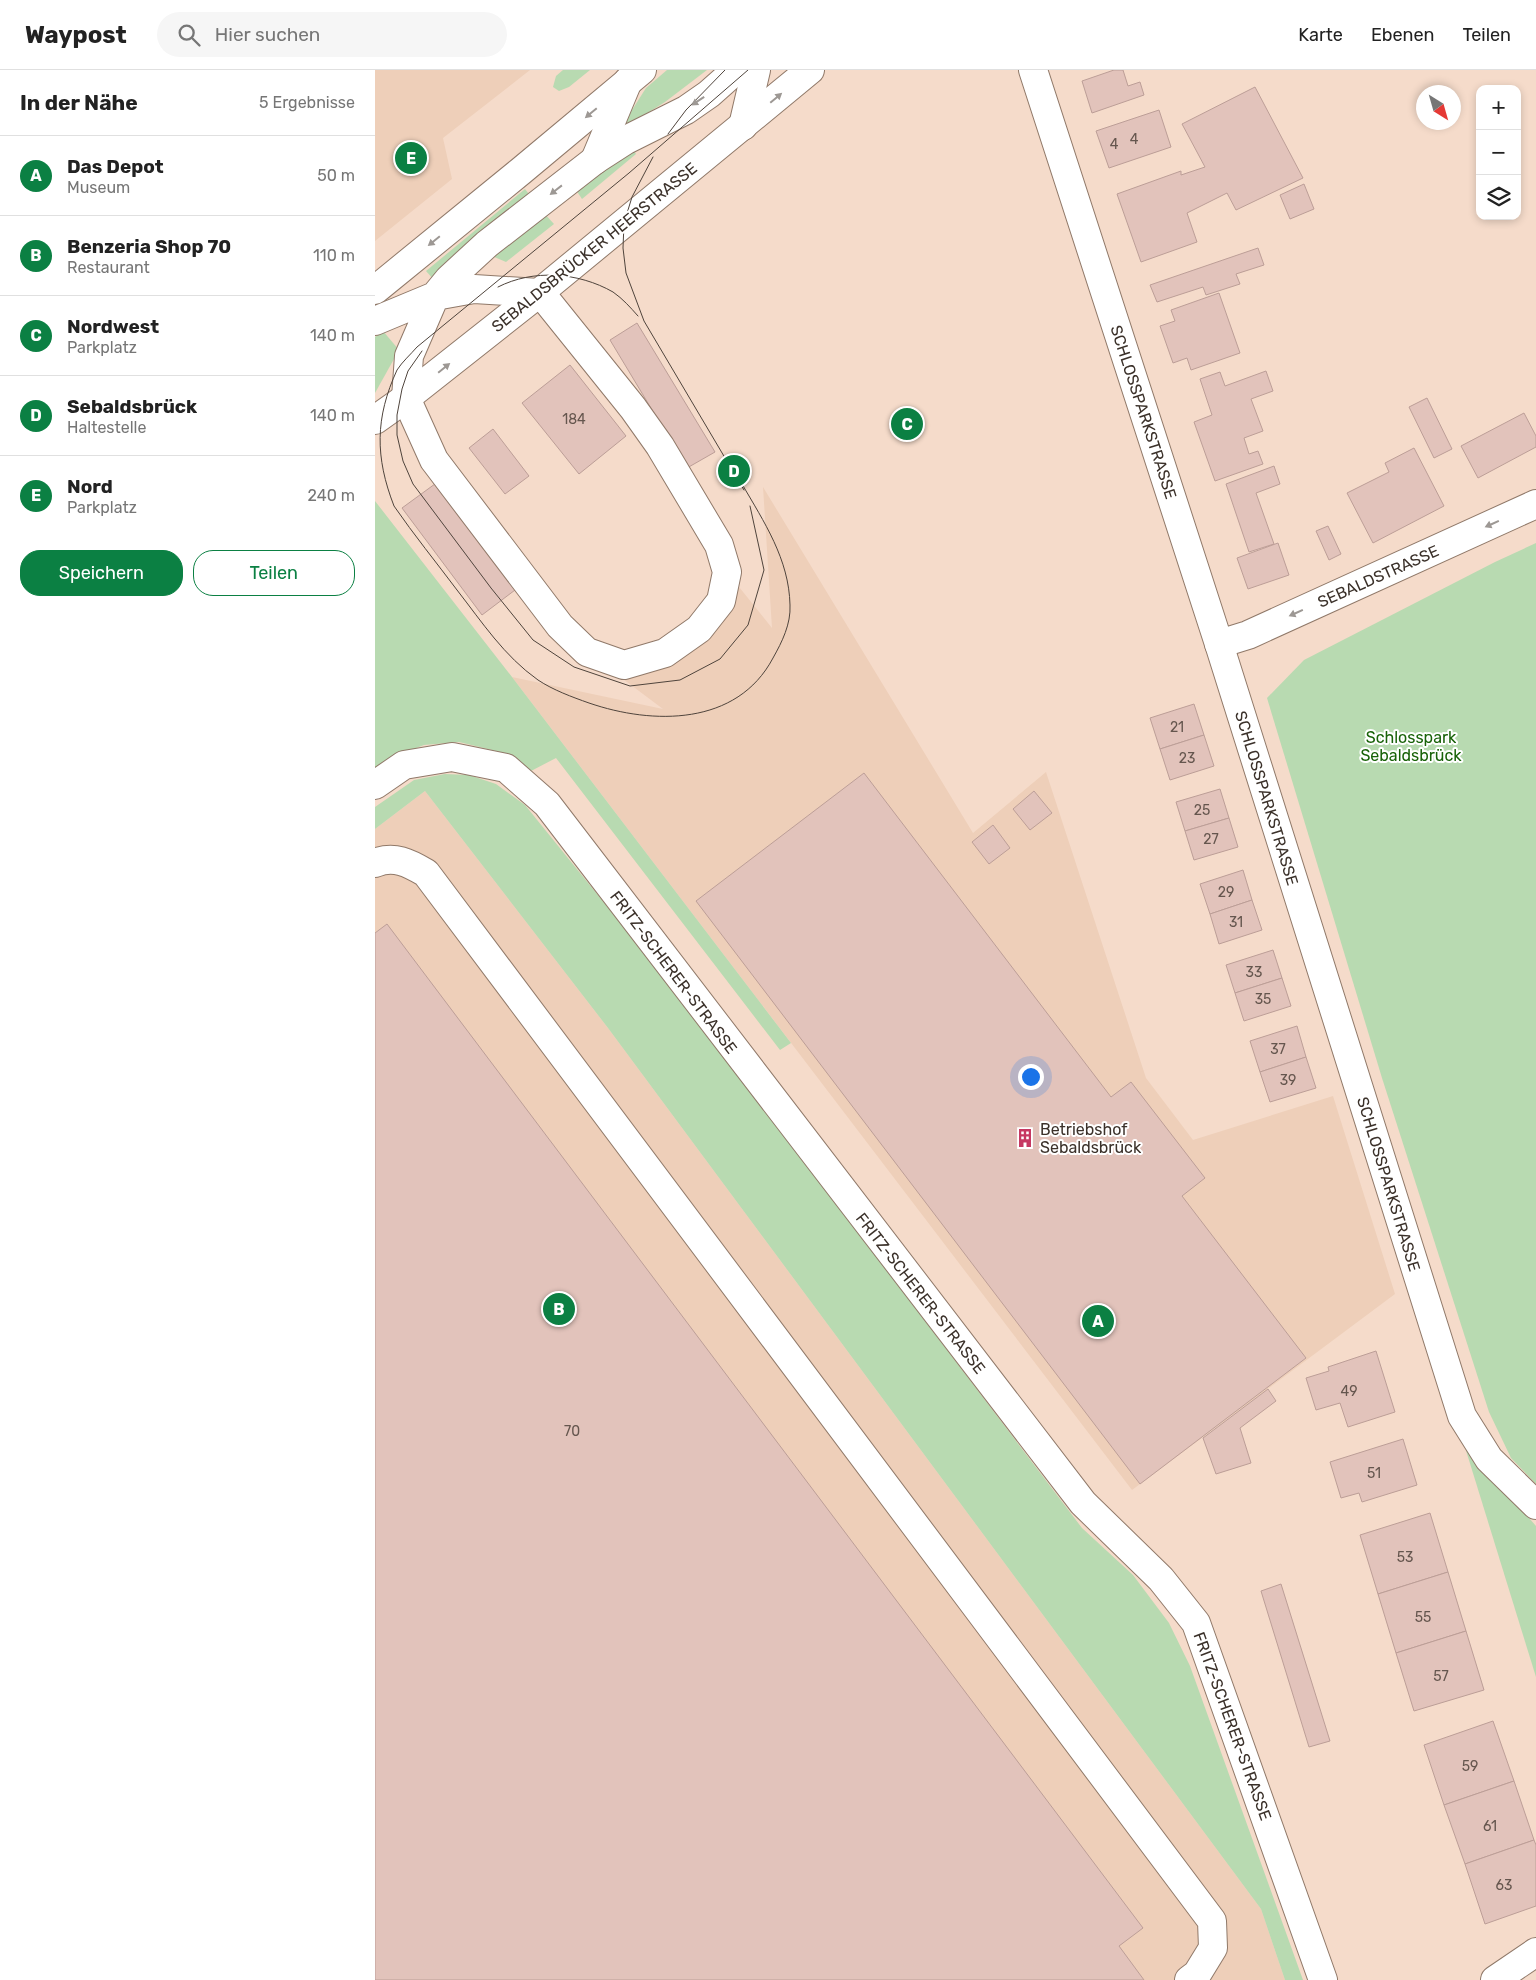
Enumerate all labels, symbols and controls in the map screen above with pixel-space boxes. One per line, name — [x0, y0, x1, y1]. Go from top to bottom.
search box — [157, 12, 507, 57]
text: Waypost — [25, 21, 127, 49]
icon: search — [175, 21, 203, 49]
text: Hier suchen — [215, 23, 320, 46]
text: Karte — [1298, 24, 1343, 46]
text: Ebenen — [1371, 24, 1435, 46]
text: Teilen — [1463, 24, 1511, 46]
north arrow — [1416, 85, 1461, 130]
map controls — [1476, 85, 1521, 220]
button: + — [1476, 85, 1521, 130]
text: In der Nähe — [20, 90, 138, 115]
text: 5 Ergebnisse — [259, 93, 355, 112]
one-way arrow — [770, 93, 783, 104]
one-way arrow — [692, 97, 705, 106]
one-way arrow — [585, 107, 598, 118]
button: − — [1476, 130, 1521, 175]
house number: 4 — [1130, 131, 1139, 148]
house number: 4 — [1110, 136, 1119, 153]
pin: E — [395, 139, 427, 177]
text: Das Depot — [67, 155, 164, 178]
street label: SEBALDSBRÜCKER HEERSTRASSE — [488, 159, 701, 336]
text: A — [30, 166, 42, 185]
text: 50 m — [317, 166, 355, 185]
button: layers — [1476, 175, 1521, 220]
text: Museum — [67, 178, 130, 197]
one-way arrow — [550, 185, 563, 196]
text: Benzeria Shop 70 — [67, 235, 231, 258]
one-way arrow — [428, 236, 441, 247]
text: B — [30, 246, 42, 265]
text: 110 m — [313, 246, 355, 265]
text: Restaurant — [67, 258, 150, 277]
text: Nordwest — [67, 315, 159, 338]
street label: SCHLOSSPARKSTRASSE — [1106, 323, 1181, 501]
text: C — [30, 326, 42, 345]
text: 140 m — [310, 326, 355, 345]
text: Parkplatz — [67, 338, 137, 357]
one-way arrow — [437, 363, 450, 374]
text: Sebaldsbrück — [67, 395, 197, 418]
pin: C — [891, 405, 923, 443]
text: D — [30, 406, 42, 425]
text: 140 m — [310, 406, 355, 425]
house number: 184 — [562, 411, 586, 428]
text: Haltestelle — [67, 418, 146, 437]
pin: D — [718, 452, 750, 490]
text: Nord — [67, 475, 113, 498]
text: E — [31, 486, 41, 505]
text: 240 m — [308, 486, 355, 505]
text: Parkplatz — [67, 498, 137, 517]
one-way arrow — [1485, 521, 1499, 529]
street label: SEBALDSTRASSE — [1315, 541, 1442, 612]
button: Speichern — [20, 550, 183, 596]
button: Teilen — [193, 550, 355, 596]
one-way arrow — [1289, 610, 1303, 618]
street label: SCHLOSSPARKSTRASSE — [1231, 709, 1302, 888]
house number: 21 — [1170, 719, 1184, 736]
park label: Schlosspark Sebaldsbrück — [1360, 728, 1462, 765]
house number: 23 — [1179, 750, 1195, 767]
house number: 25 — [1194, 802, 1210, 819]
house number: 27 — [1203, 831, 1219, 848]
house number: 29 — [1218, 884, 1234, 901]
street label: FRITZ-SCHERER-STRASSE — [606, 887, 741, 1057]
house number: 31 — [1229, 914, 1243, 931]
house number: 33 — [1246, 964, 1262, 981]
house number: 35 — [1255, 991, 1271, 1008]
house number: 37 — [1270, 1041, 1286, 1058]
your location — [1018, 1064, 1044, 1090]
house number: 39 — [1280, 1072, 1296, 1089]
street label: SCHLOSSPARKSTRASSE — [1353, 1095, 1424, 1274]
place label: Betriebshof Sebaldsbrück — [1040, 1120, 1142, 1157]
building icon: Betriebshof Sebaldsbrück — [1014, 1127, 1036, 1149]
street label: FRITZ-SCHERER-STRASSE — [852, 1209, 989, 1378]
pin: B — [543, 1290, 575, 1328]
pin: A — [1082, 1302, 1114, 1340]
house number: 49 — [1341, 1383, 1357, 1400]
house number: 70 — [564, 1423, 580, 1440]
house number: 51 — [1367, 1465, 1381, 1482]
house number: 53 — [1397, 1549, 1413, 1566]
house number: 55 — [1415, 1609, 1431, 1626]
street label: FRITZ-SCHERER-STRASSE — [1190, 1629, 1275, 1823]
house number: 57 — [1433, 1668, 1449, 1685]
house number: 59 — [1462, 1758, 1478, 1775]
house number: 61 — [1483, 1818, 1497, 1835]
house number: 63 — [1496, 1877, 1512, 1894]

